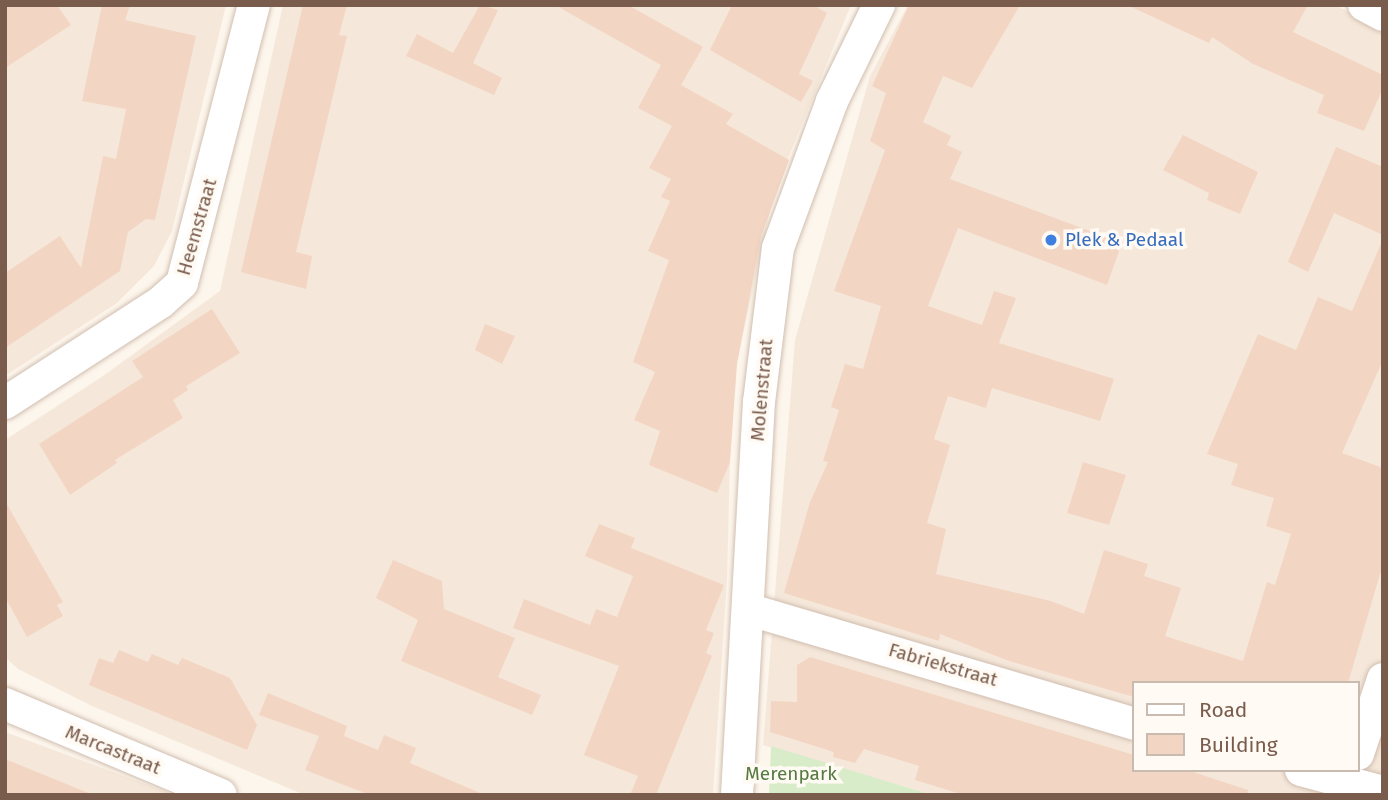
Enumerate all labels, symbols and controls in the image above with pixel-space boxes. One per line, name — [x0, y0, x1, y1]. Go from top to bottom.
street label: Heemstraat — [172, 176, 222, 278]
place label: Plek & Pedaal — [1065, 229, 1183, 251]
marker: Plek & Pedaal — [1043, 232, 1059, 248]
street label: Molenstraat — [746, 338, 778, 442]
street label: Fabriekstraat — [886, 639, 1000, 691]
legend — [1132, 681, 1360, 772]
text: Road — [1199, 697, 1247, 723]
street label: Marcastraat — [62, 721, 164, 779]
text: Building — [1199, 732, 1278, 758]
park label: Merenpark — [745, 763, 837, 785]

